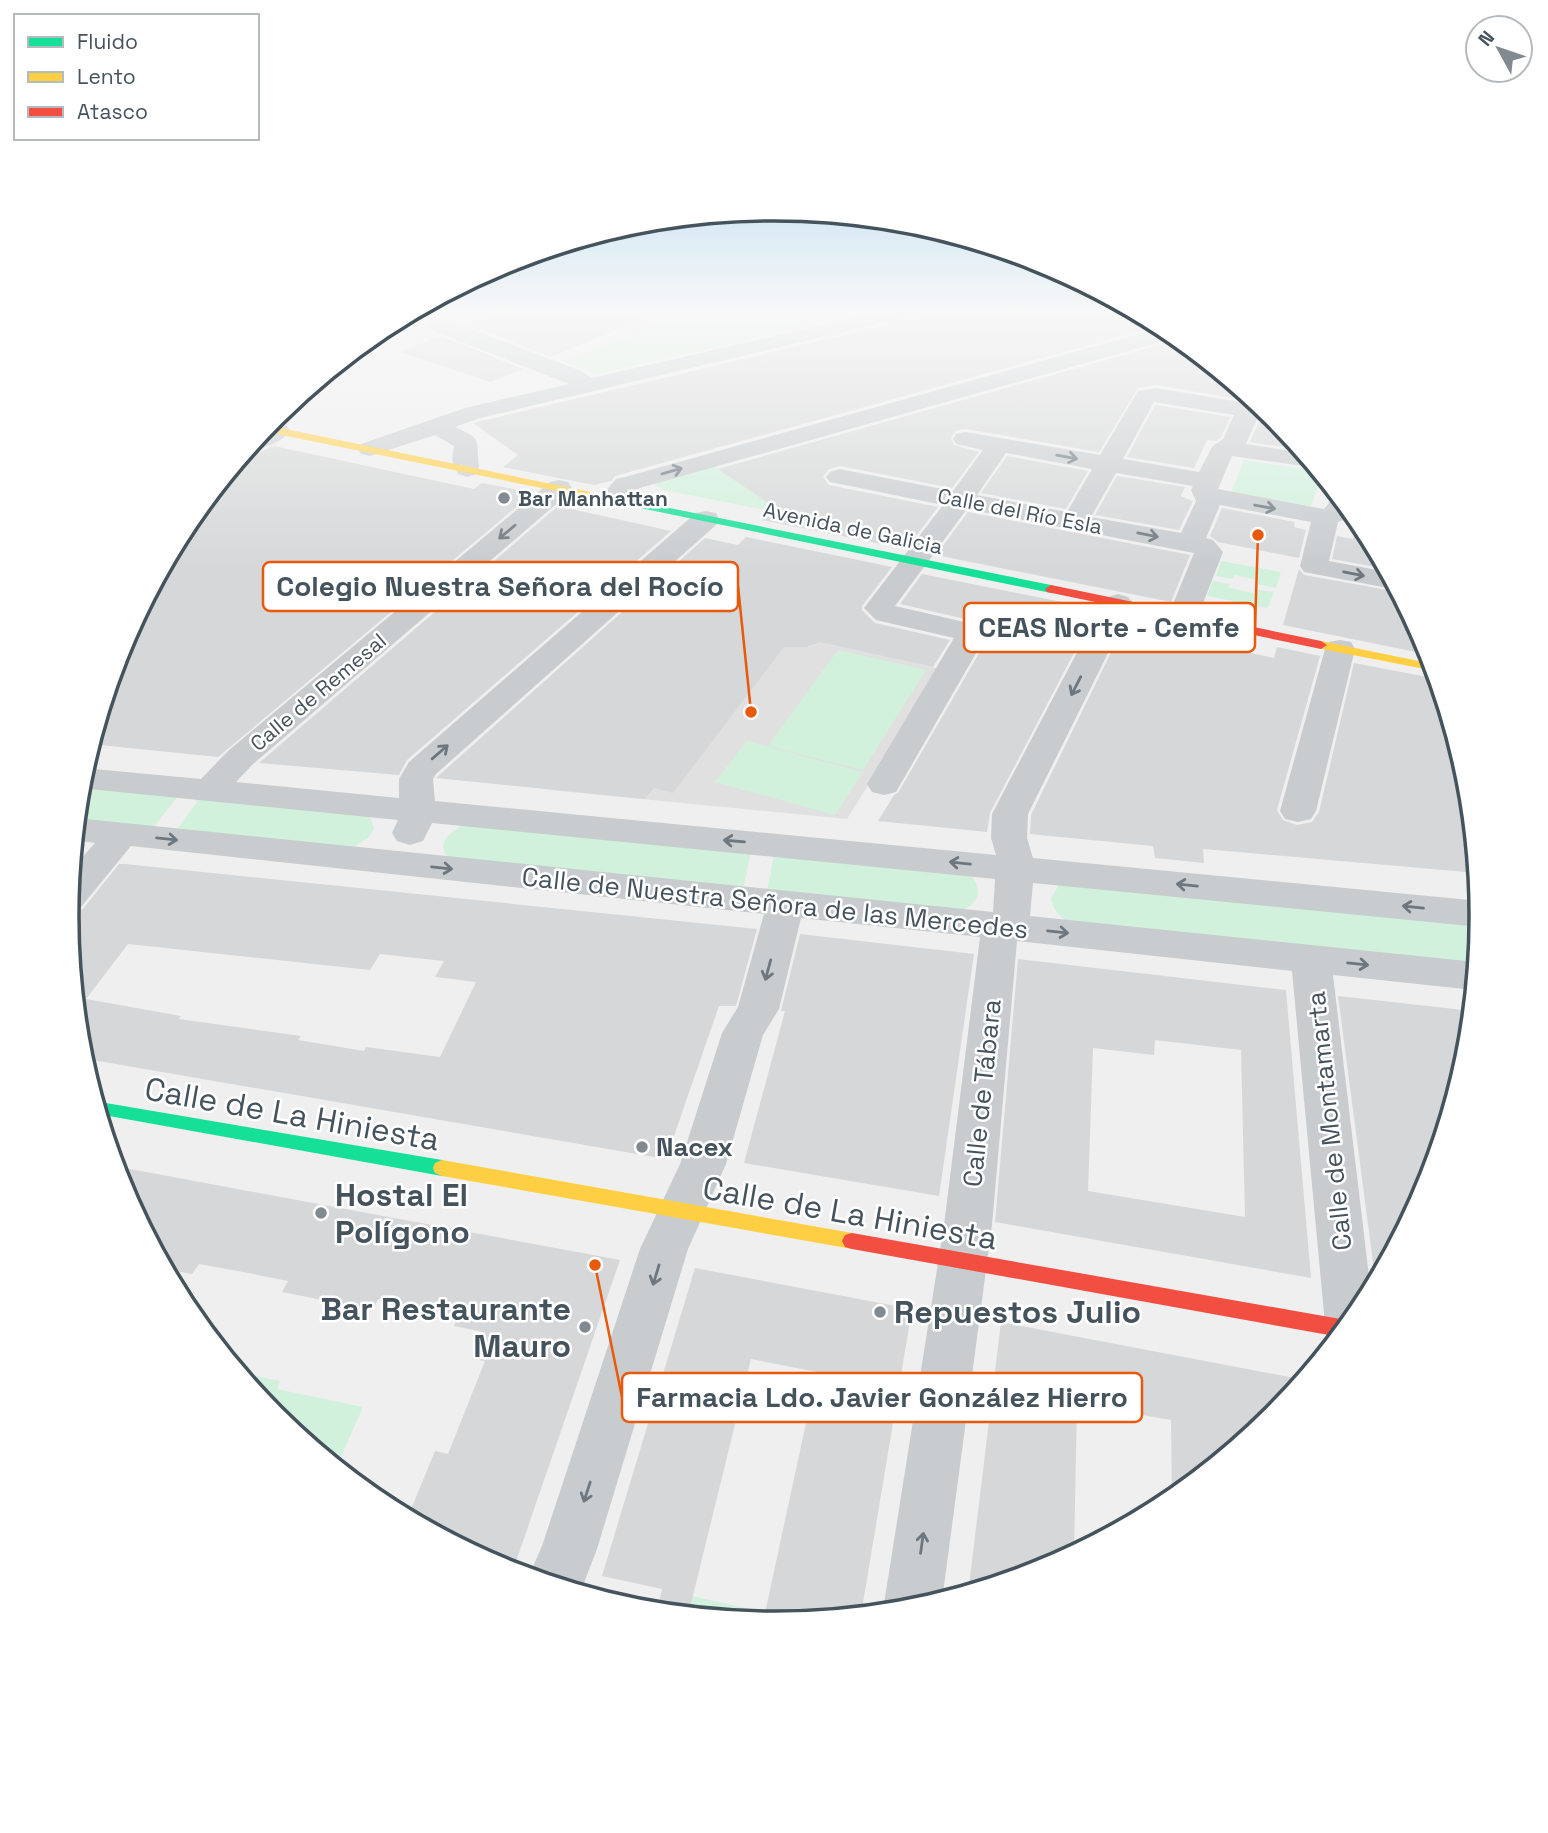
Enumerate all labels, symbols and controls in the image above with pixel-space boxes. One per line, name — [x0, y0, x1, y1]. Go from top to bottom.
legend — [14, 14, 259, 140]
north arrow — [1464, 14, 1534, 84]
text: N — [1473, 25, 1500, 51]
text: Fluido — [77, 28, 138, 55]
text: Lento — [77, 63, 136, 90]
text: Atasco — [77, 98, 148, 125]
one-way arrow — [1055, 450, 1077, 464]
one-way arrow — [660, 464, 683, 477]
street label: Calle del Río Esla — [935, 482, 1105, 540]
place label: Bar Manhattan — [518, 485, 668, 512]
marker: Bar Manhattan — [496, 490, 512, 506]
street label: Avenida de Galicia — [761, 496, 945, 560]
one-way arrow — [1253, 501, 1276, 514]
one-way arrow — [499, 525, 517, 540]
one-way arrow — [1136, 529, 1159, 542]
callout: Colegio Nuestra Señora del Rocío — [263, 562, 738, 611]
text: Colegio Nuestra Señora del Rocío — [276, 568, 724, 604]
one-way arrow — [1342, 568, 1365, 581]
callout: CEAS Norte - Cemfe — [964, 603, 1255, 652]
text: CEAS Norte - Cemfe — [978, 609, 1240, 645]
street label: Calle de Remesal — [244, 627, 392, 757]
one-way arrow — [1068, 675, 1082, 695]
one-way arrow — [431, 744, 448, 761]
one-way arrow — [156, 833, 178, 846]
one-way arrow — [723, 834, 746, 847]
one-way arrow — [950, 856, 972, 869]
street label: Calle de Nuestra Señora de las Mercedes — [520, 859, 1030, 947]
one-way arrow — [431, 861, 453, 874]
one-way arrow — [1176, 878, 1199, 891]
one-way arrow — [1402, 900, 1425, 913]
one-way arrow — [1047, 926, 1069, 939]
one-way arrow — [1346, 957, 1369, 970]
one-way arrow — [761, 958, 774, 980]
street label: Calle de Montamarta — [1298, 990, 1360, 1252]
street label: Calle de Tábara — [955, 997, 1009, 1189]
street label: Calle de La Hiniesta — [142, 1068, 442, 1160]
place label: Nacex — [656, 1130, 733, 1164]
marker: Nacex — [634, 1139, 650, 1155]
street label: Calle de La Hiniesta — [700, 1167, 1000, 1259]
place label: Hostal El Polígono — [335, 1175, 470, 1252]
marker: Hostal El Polígono — [313, 1205, 329, 1221]
one-way arrow — [649, 1263, 661, 1285]
place label: Bar Restaurante Mauro — [320, 1289, 571, 1366]
place label: Repuestos Julio — [894, 1292, 1141, 1332]
marker: Repuestos Julio — [872, 1304, 888, 1320]
marker: Bar Restaurante Mauro — [577, 1319, 593, 1335]
callout: Farmacia Ldo. Javier González Hierro — [622, 1373, 1142, 1422]
text: Farmacia Ldo. Javier González Hierro — [636, 1379, 1128, 1415]
one-way arrow — [580, 1480, 592, 1502]
one-way arrow — [916, 1532, 929, 1555]

